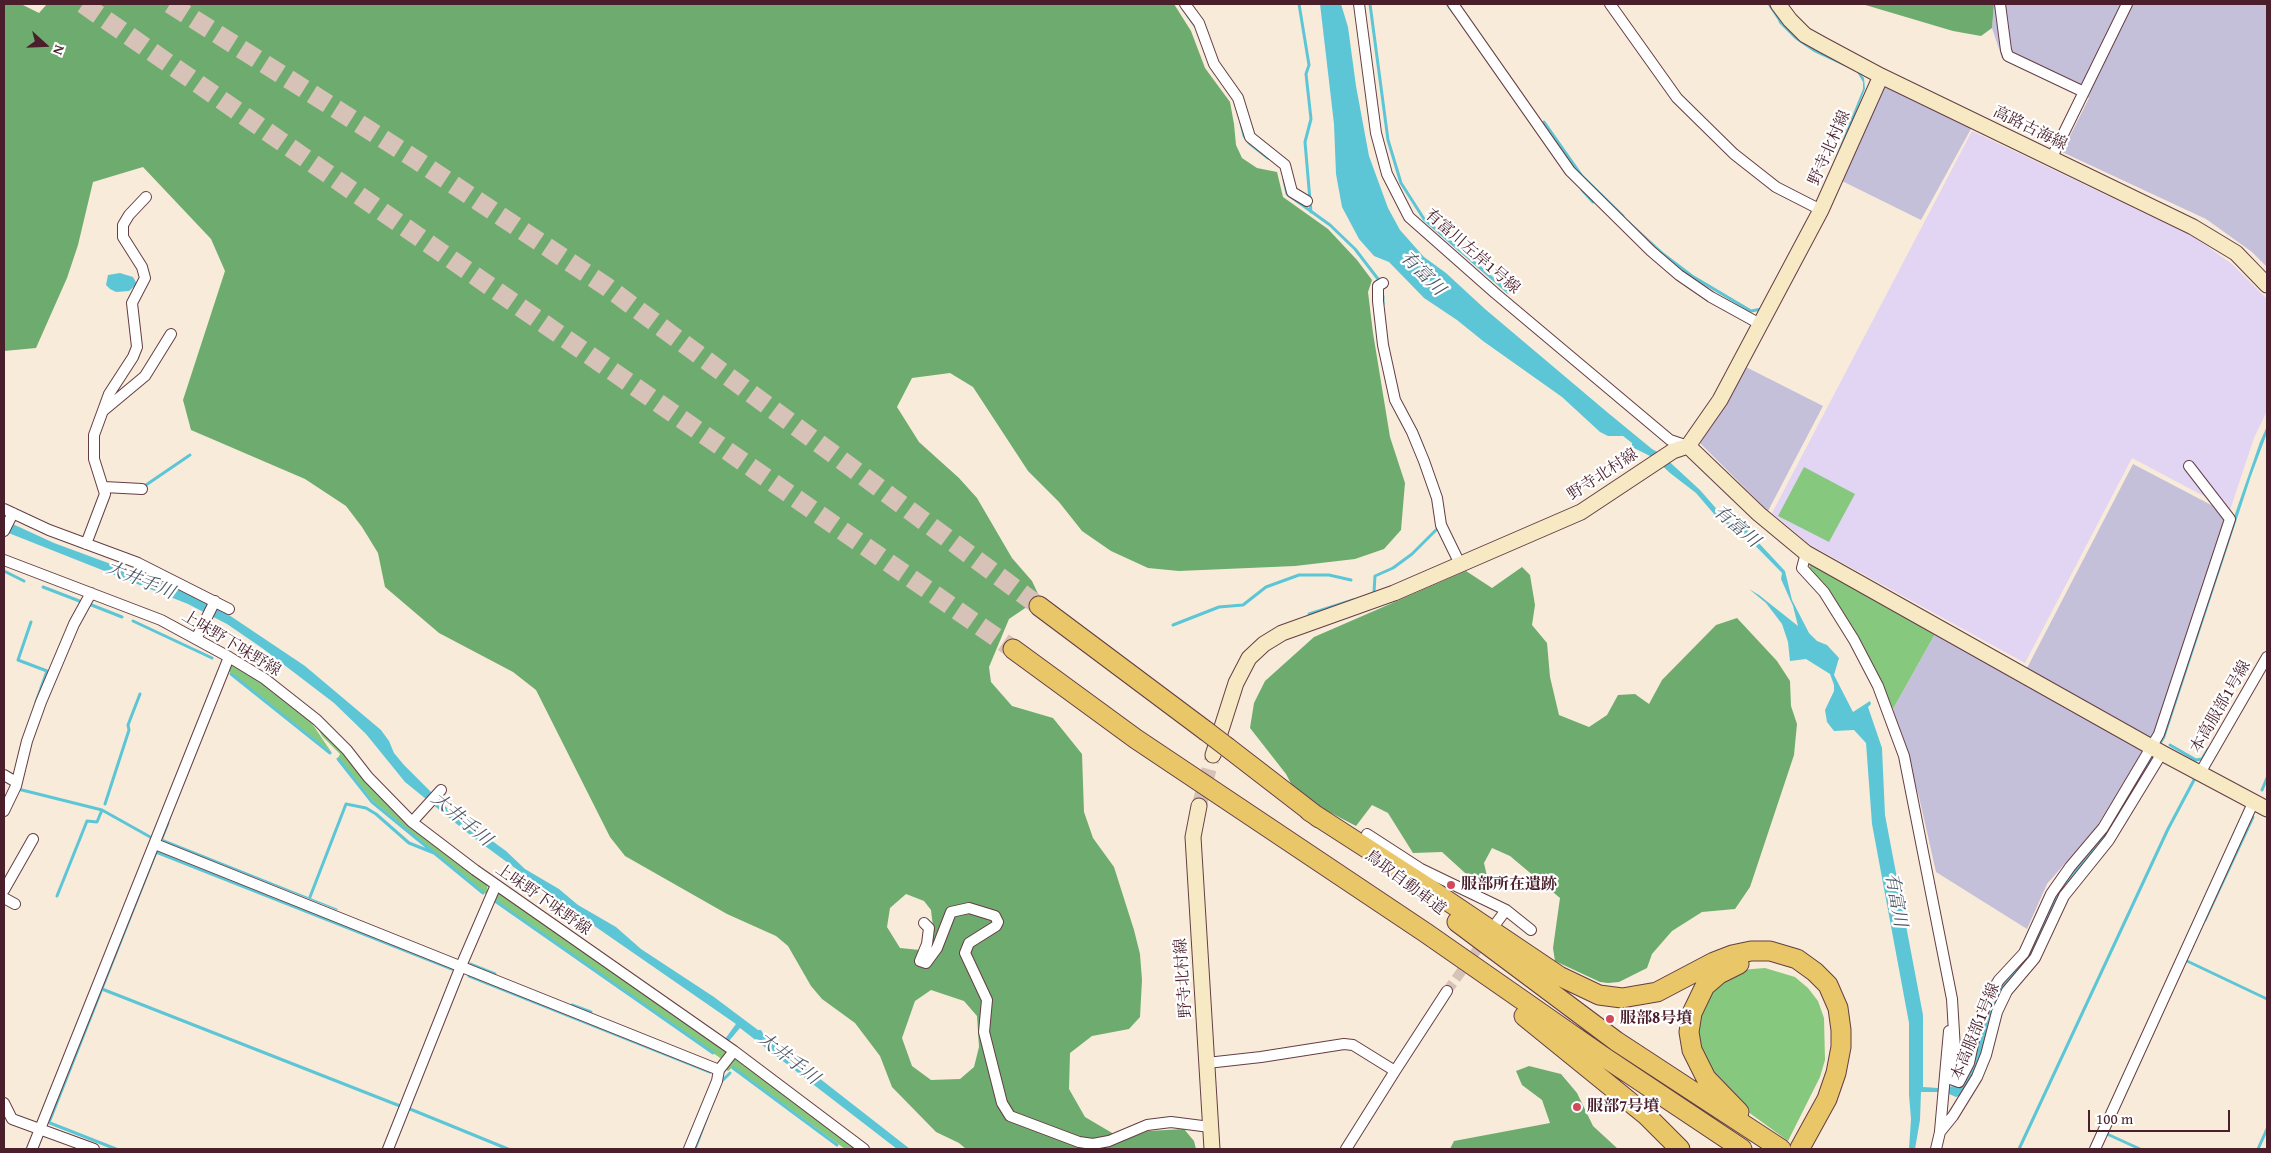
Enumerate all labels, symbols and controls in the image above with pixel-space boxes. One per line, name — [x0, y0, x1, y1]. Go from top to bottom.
north arrow — [20, 20, 70, 70]
text: N — [48, 42, 70, 58]
street label: 高路古海線 — [1990, 103, 2070, 155]
street label: 野寺北村線 — [1805, 108, 1855, 188]
street label: 有富川左岸1号線 — [1421, 205, 1523, 299]
water label: 有富川 — [1395, 247, 1449, 301]
street label: 野寺北村線 — [1564, 445, 1642, 505]
water label: 有富川 — [1708, 501, 1764, 553]
water label: 大井手川 — [103, 558, 177, 604]
street label: 上味野下味野線 — [178, 607, 284, 681]
street label: 本高服部1号線 — [2187, 657, 2255, 757]
water label: 大井手川 — [426, 789, 496, 851]
street label: 鳥取自動車道 — [1361, 846, 1449, 920]
street label: 上味野下味野線 — [492, 860, 594, 940]
water label: 有富川 — [1880, 872, 1910, 928]
place label: 服部所在遺跡 — [1461, 875, 1557, 895]
marker: 服部所在遺跡 — [1445, 879, 1457, 891]
street label: 野寺北村線 — [1172, 937, 1196, 1019]
street label: 本高服部1号線 — [1948, 980, 2004, 1084]
place label: 服部8号墳 — [1620, 1009, 1692, 1029]
marker: 服部8号墳 — [1604, 1013, 1616, 1025]
water label: 大井手川 — [753, 1028, 823, 1090]
place label: 服部7号墳 — [1587, 1097, 1659, 1117]
scale bar — [2091, 1100, 2234, 1132]
marker: 服部7号墳 — [1571, 1101, 1583, 1113]
text: 100 m — [2096, 1108, 2133, 1129]

